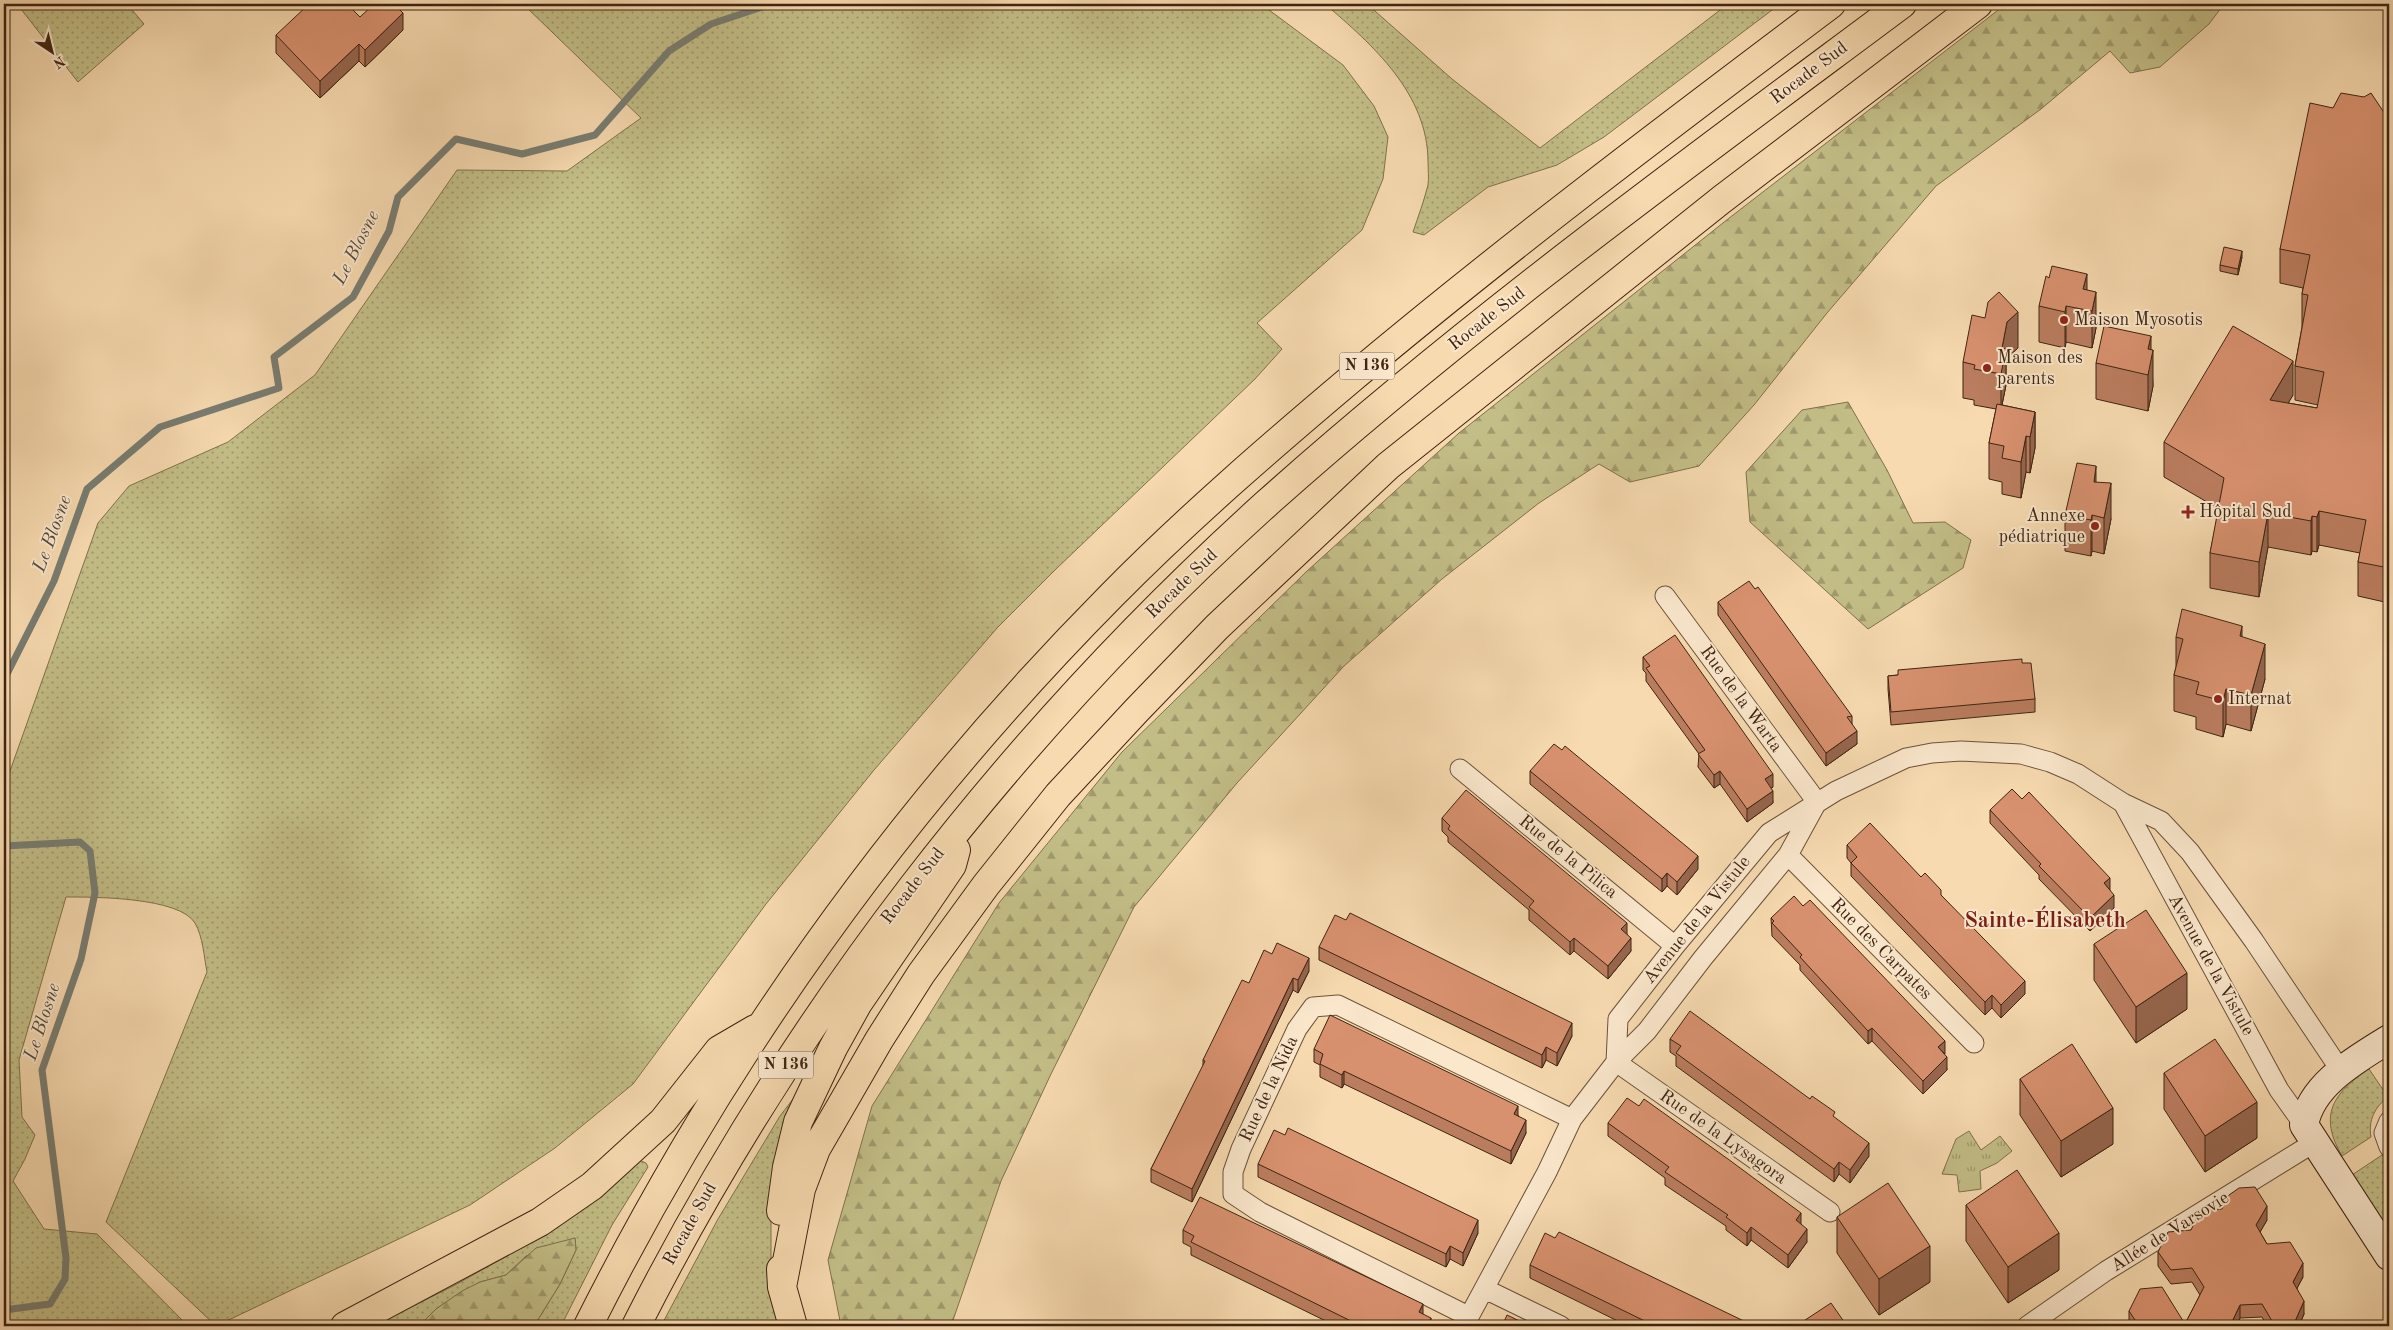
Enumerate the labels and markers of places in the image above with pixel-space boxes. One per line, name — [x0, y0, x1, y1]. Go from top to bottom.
place label: Maison Myosotis — [2074, 311, 2203, 329]
marker: Maison Myosotis — [2058, 314, 2070, 326]
place label: Maison des parents — [1997, 349, 2083, 388]
marker: Maison des parents — [1981, 362, 1993, 374]
place label: Hôpital Sud — [2199, 503, 2292, 521]
marker: Hôpital Sud — [2181, 505, 2195, 519]
place label: Annexe pédiatrique — [1999, 507, 2085, 546]
marker: Annexe pédiatrique — [2089, 520, 2101, 532]
place label: Internat — [2228, 690, 2292, 708]
marker: Internat — [2212, 693, 2224, 705]

